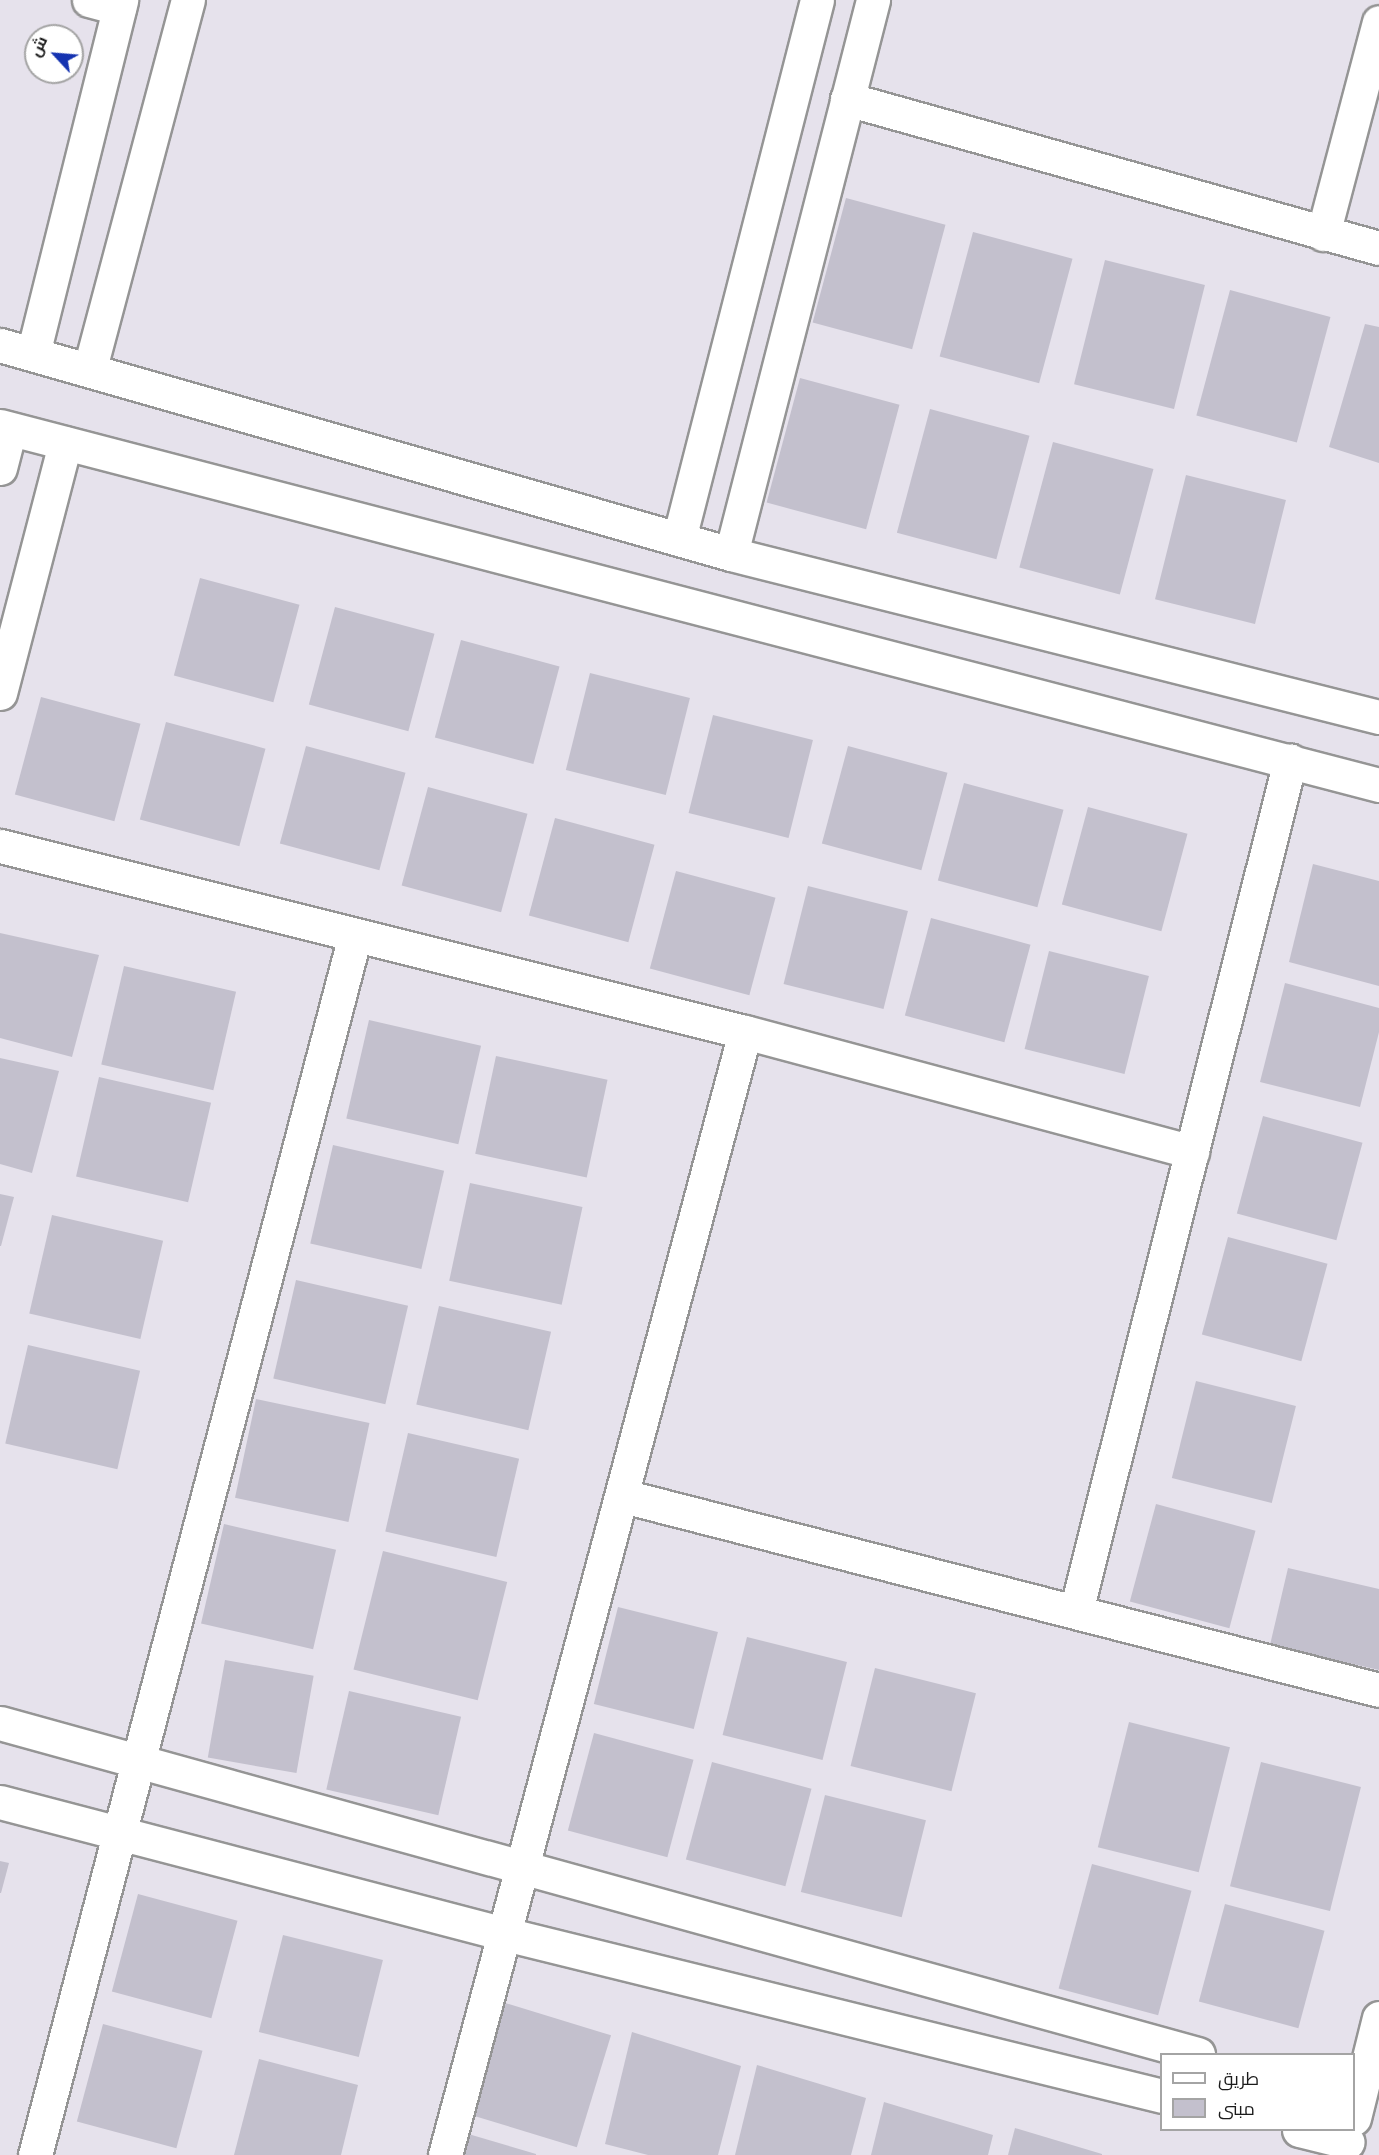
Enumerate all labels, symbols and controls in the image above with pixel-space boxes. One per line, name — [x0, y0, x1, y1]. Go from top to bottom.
north arrow — [24, 24, 84, 84]
text: ش — [26, 33, 52, 60]
legend — [1160, 2053, 1355, 2131]
text: طريق — [1218, 2069, 1259, 2090]
text: مبنى — [1218, 2099, 1255, 2120]

